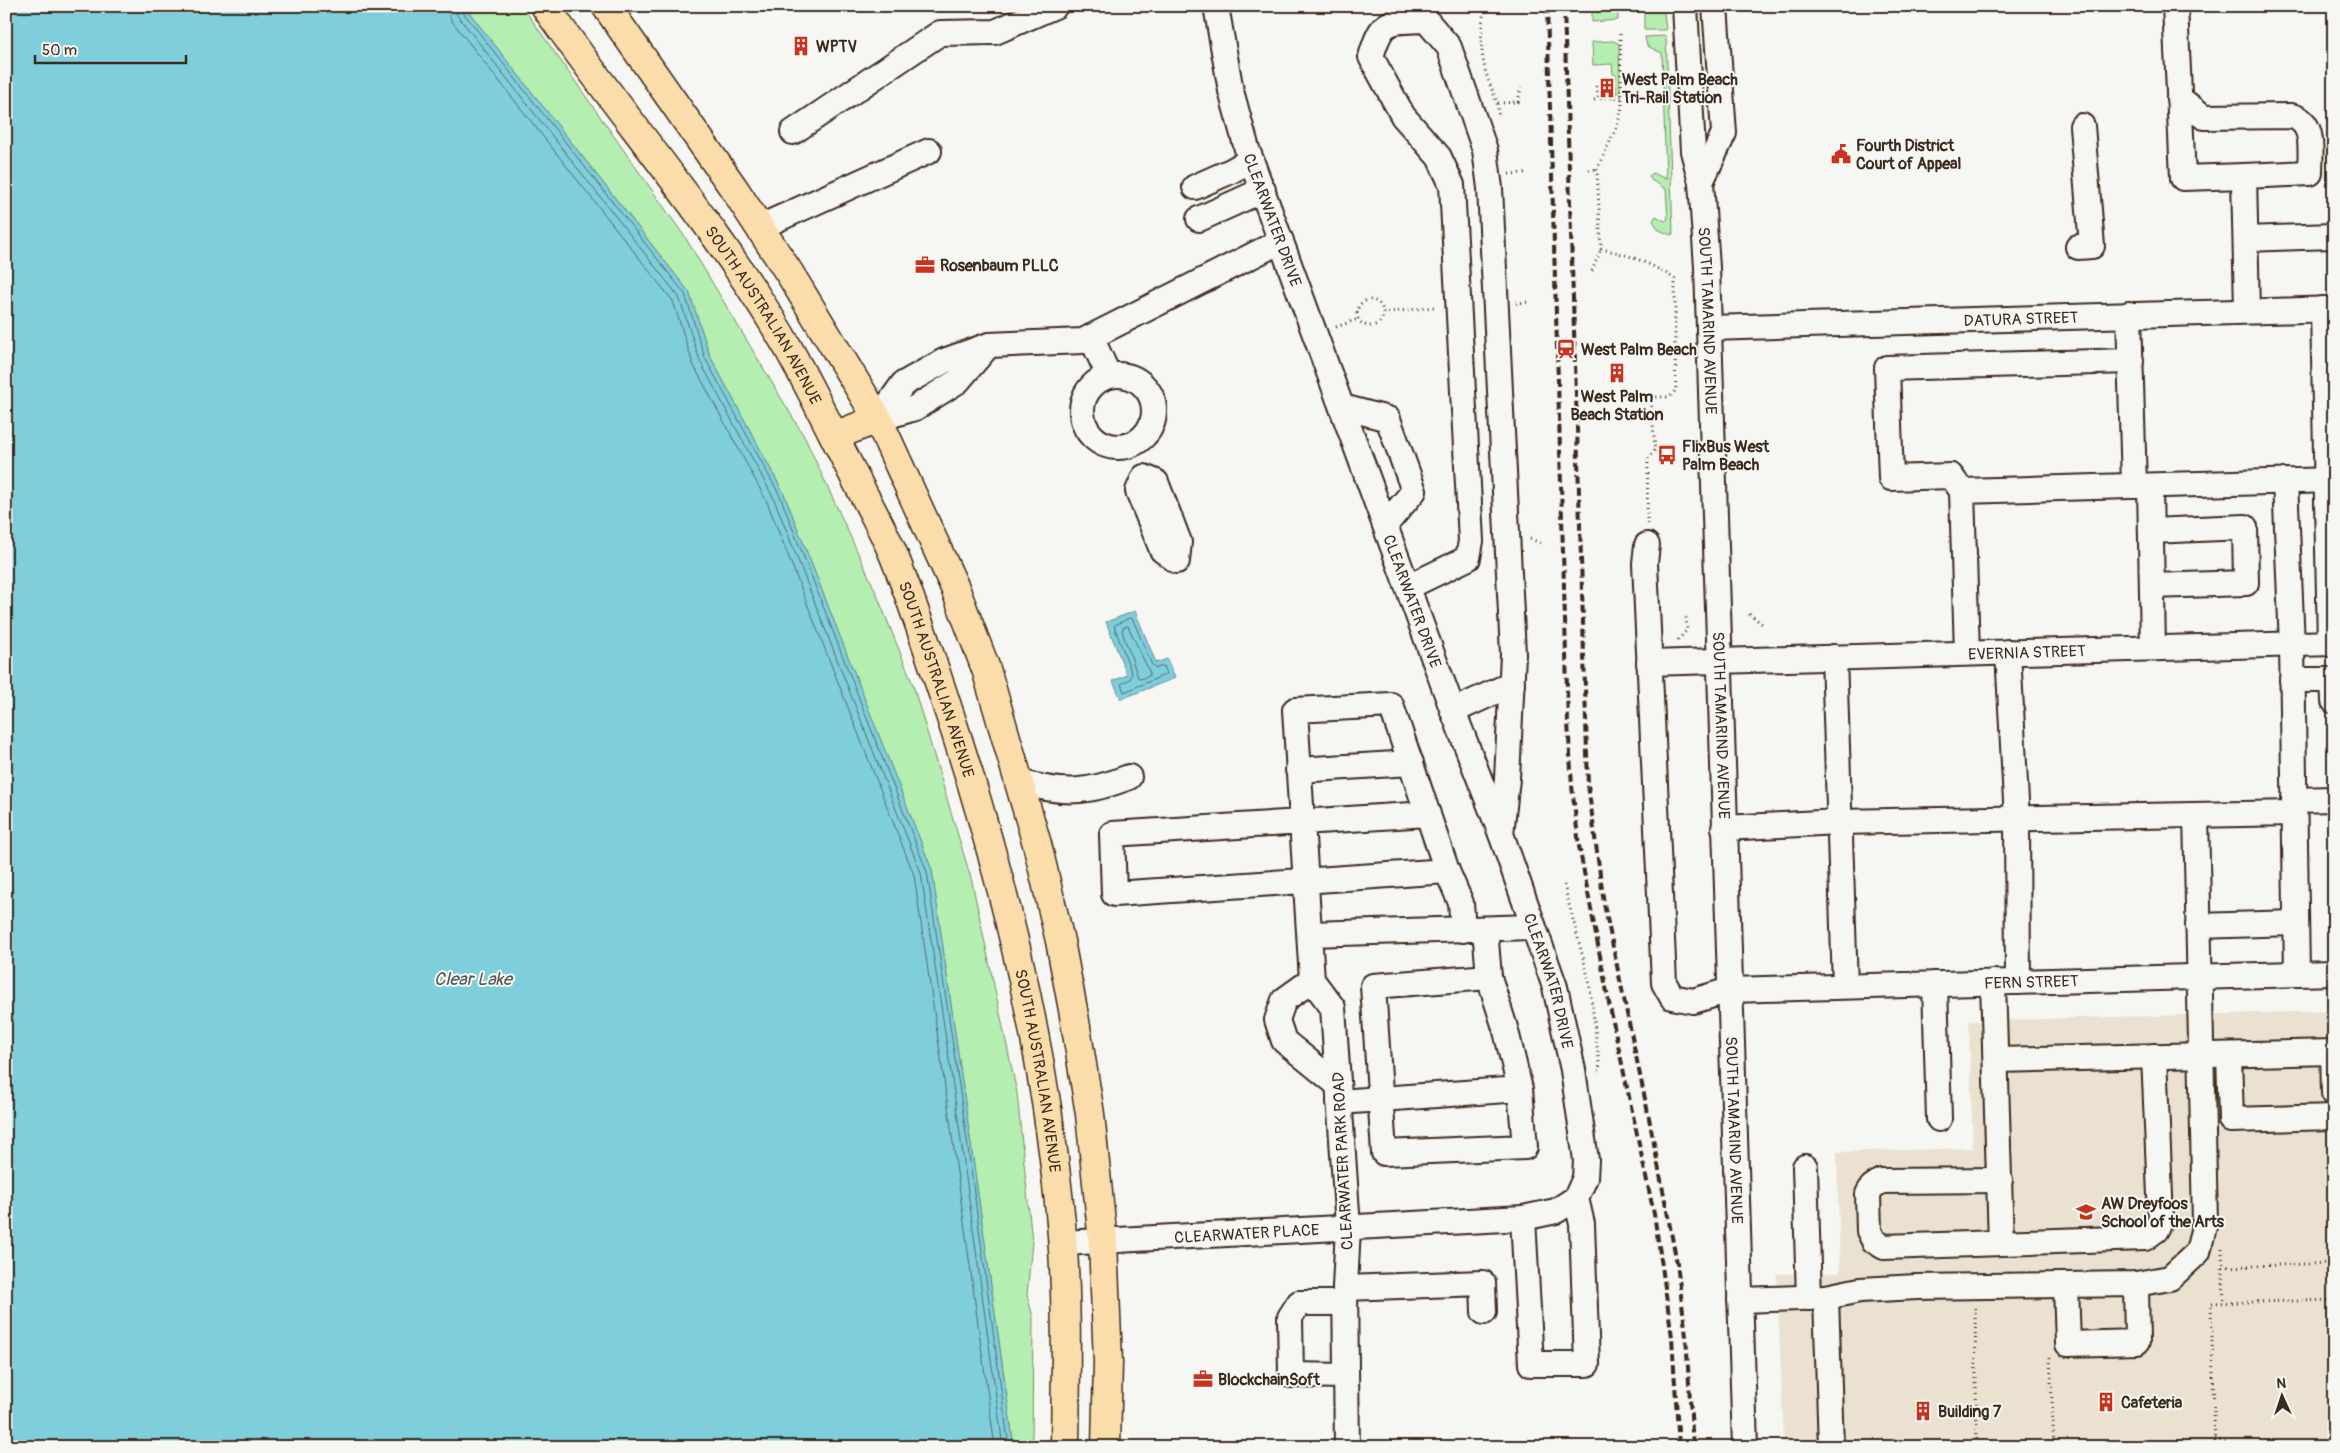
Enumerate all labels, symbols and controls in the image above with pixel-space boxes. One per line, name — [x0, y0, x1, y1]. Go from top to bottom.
scale bar — [35, 32, 186, 64]
building icon: WPTV — [790, 35, 812, 57]
place label: WPTV — [816, 37, 857, 57]
text: 50 m — [42, 41, 77, 60]
place label: West Palm Beach Tri-Rail Station — [1621, 70, 1738, 108]
building icon: West Palm Beach Tri-Rail Station — [1596, 77, 1618, 99]
place label: Fourth District Court of Appeal — [1856, 136, 1962, 174]
public building icon: Fourth District Court of Appeal — [1830, 143, 1852, 165]
street label: CLEARWATER DRIVE — [1238, 151, 1306, 290]
street label: SOUTH AUSTRALIAN AVENUE — [700, 222, 825, 408]
street label: SOUTH TAMARIND AVENUE — [1693, 226, 1721, 415]
office icon: Rosenbaum PLLC — [914, 254, 936, 276]
place label: Rosenbaum PLLC — [940, 256, 1059, 276]
street label: DATURA STREET — [1963, 308, 2079, 331]
station icon: West Palm Beach — [1555, 338, 1577, 360]
place label: West Palm Beach — [1581, 340, 1697, 360]
building icon: West Palm Beach Station — [1606, 362, 1628, 384]
place label: West Palm Beach Station — [1570, 387, 1664, 425]
place label: FlixBus West Palm Beach — [1682, 437, 1770, 475]
bus stop icon: FlixBus West Palm Beach — [1656, 444, 1678, 466]
street label: CLEARWATER DRIVE — [1378, 532, 1445, 671]
street label: SOUTH AUSTRALIAN AVENUE — [894, 579, 978, 780]
street label: SOUTH TAMARIND AVENUE — [1708, 631, 1734, 820]
street label: EVERNIA STREET — [1968, 641, 2086, 665]
street label: CLEARWATER DRIVE — [1519, 911, 1577, 1051]
street label: SOUTH AUSTRALIAN AVENUE — [1010, 967, 1065, 1174]
water label: Clear Lake — [434, 968, 514, 991]
street label: FERN STREET — [1984, 971, 2079, 994]
street label: SOUTH TAMARIND AVENUE — [1721, 1036, 1747, 1224]
street label: CLEARWATER PARK ROAD — [1328, 1071, 1358, 1250]
place label: AW Dreyfoos School of the Arts — [2101, 1194, 2225, 1232]
school or university icon: AW Dreyfoos School of the Arts — [2075, 1201, 2097, 1223]
street label: CLEARWATER PLACE — [1174, 1220, 1320, 1248]
office icon: BlockchainSoft — [1192, 1368, 1214, 1390]
place label: BlockchainSoft — [1218, 1370, 1320, 1390]
north arrow — [2258, 1370, 2308, 1420]
text: N — [2276, 1375, 2287, 1392]
building icon: Cafeteria — [2095, 1391, 2117, 1413]
place label: Cafeteria — [2121, 1393, 2183, 1413]
building icon: Building 7 — [1912, 1400, 1934, 1422]
place label: Building 7 — [1938, 1402, 2002, 1422]

